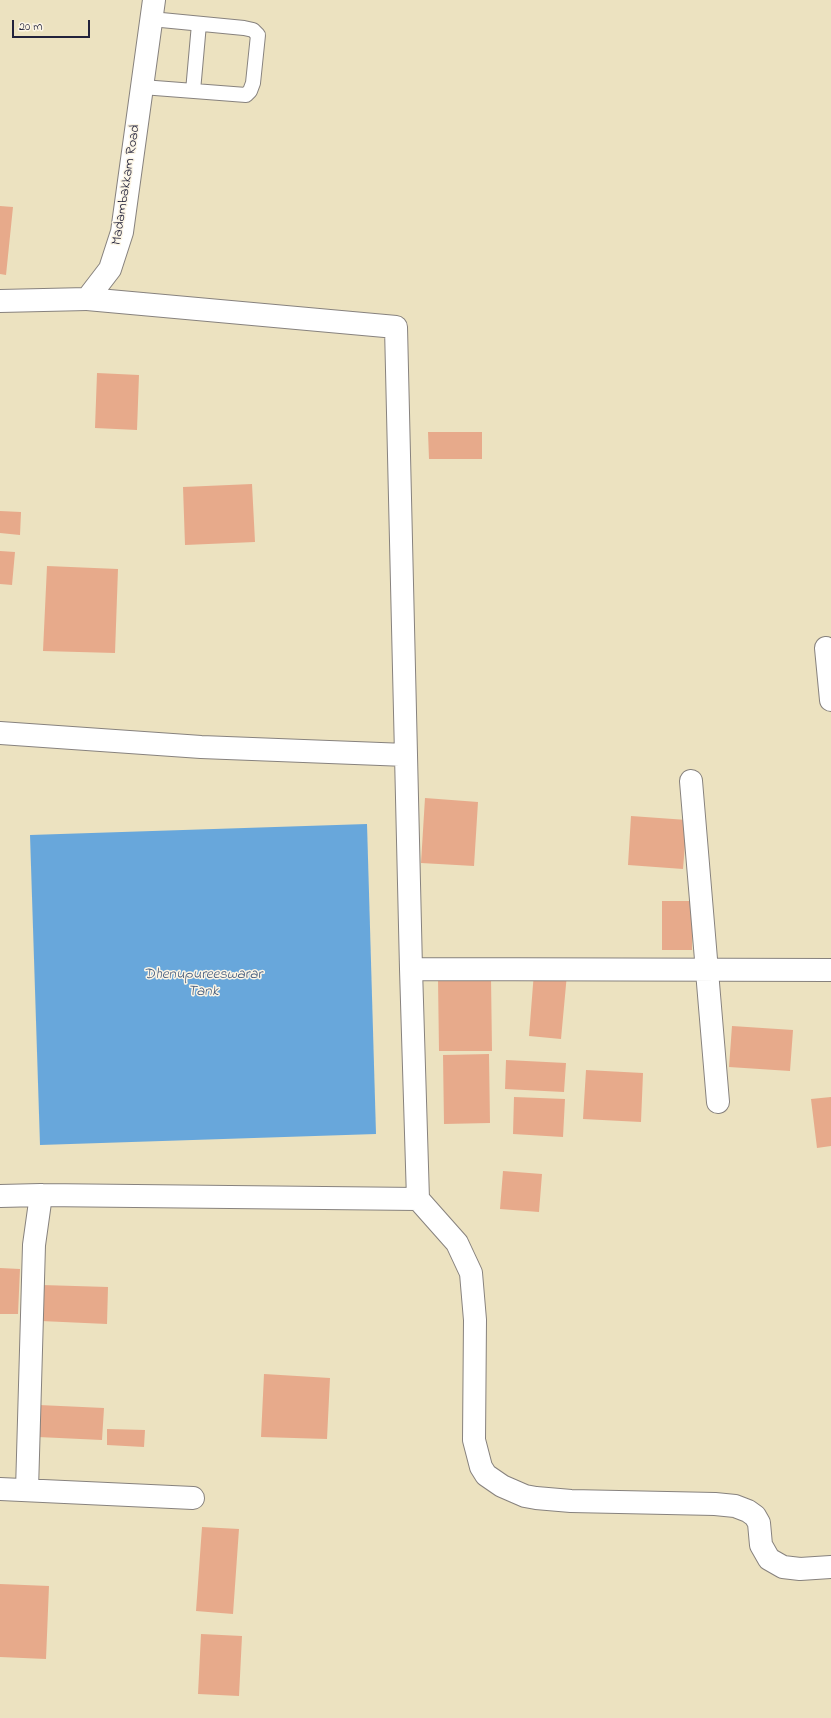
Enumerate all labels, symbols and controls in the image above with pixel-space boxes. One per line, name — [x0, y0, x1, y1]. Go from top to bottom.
scale bar — [14, 12, 92, 38]
text: 20 m — [19, 18, 42, 36]
street label: Madambakkam Road — [109, 123, 145, 247]
water label: Dhenupureeswarar Tank — [144, 967, 262, 1002]

